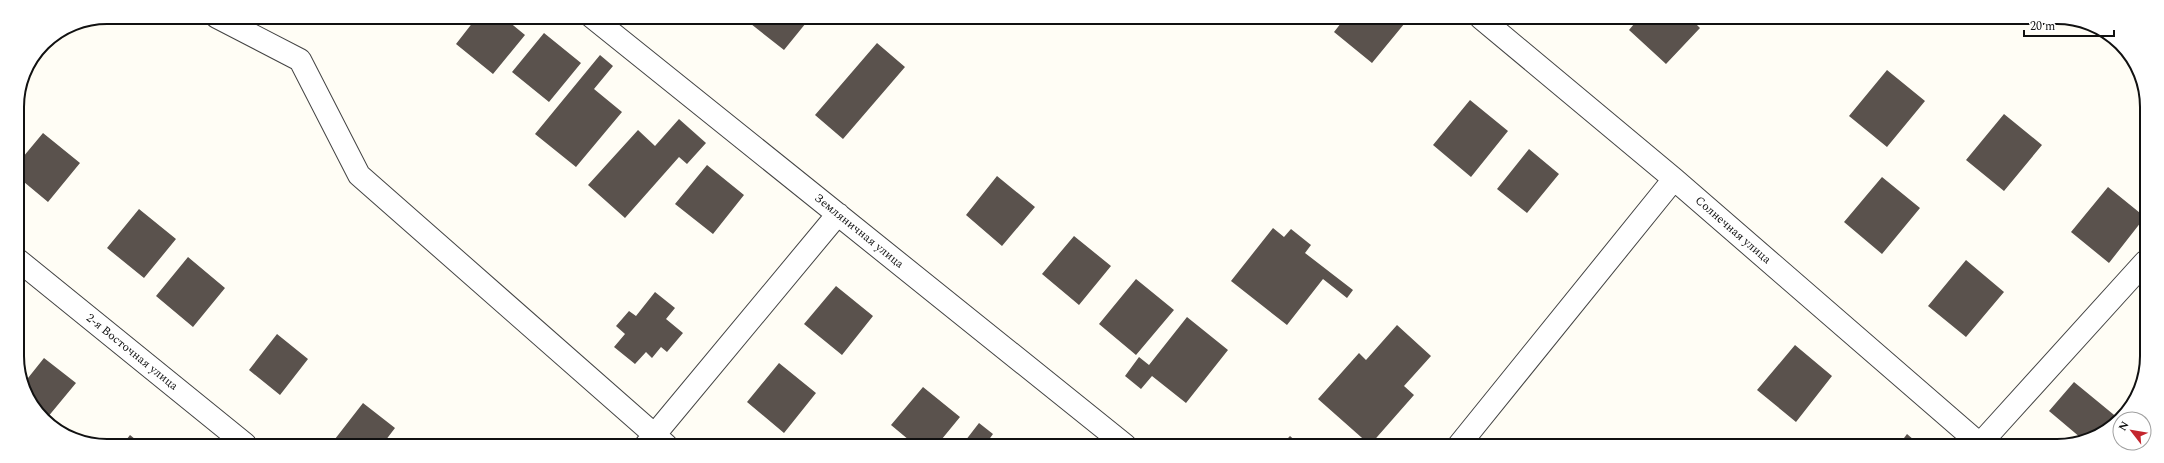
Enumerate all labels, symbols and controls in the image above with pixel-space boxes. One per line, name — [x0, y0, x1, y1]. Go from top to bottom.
scale bar — [2024, 12, 2114, 38]
text: 20 m — [2030, 17, 2055, 36]
street label: Земляничная улица — [810, 189, 908, 273]
street label: Солнечная улица — [1691, 191, 1775, 269]
street label: 2-я Восточная улица — [82, 309, 182, 395]
north arrow — [2112, 411, 2152, 451]
text: N — [2114, 418, 2133, 434]

